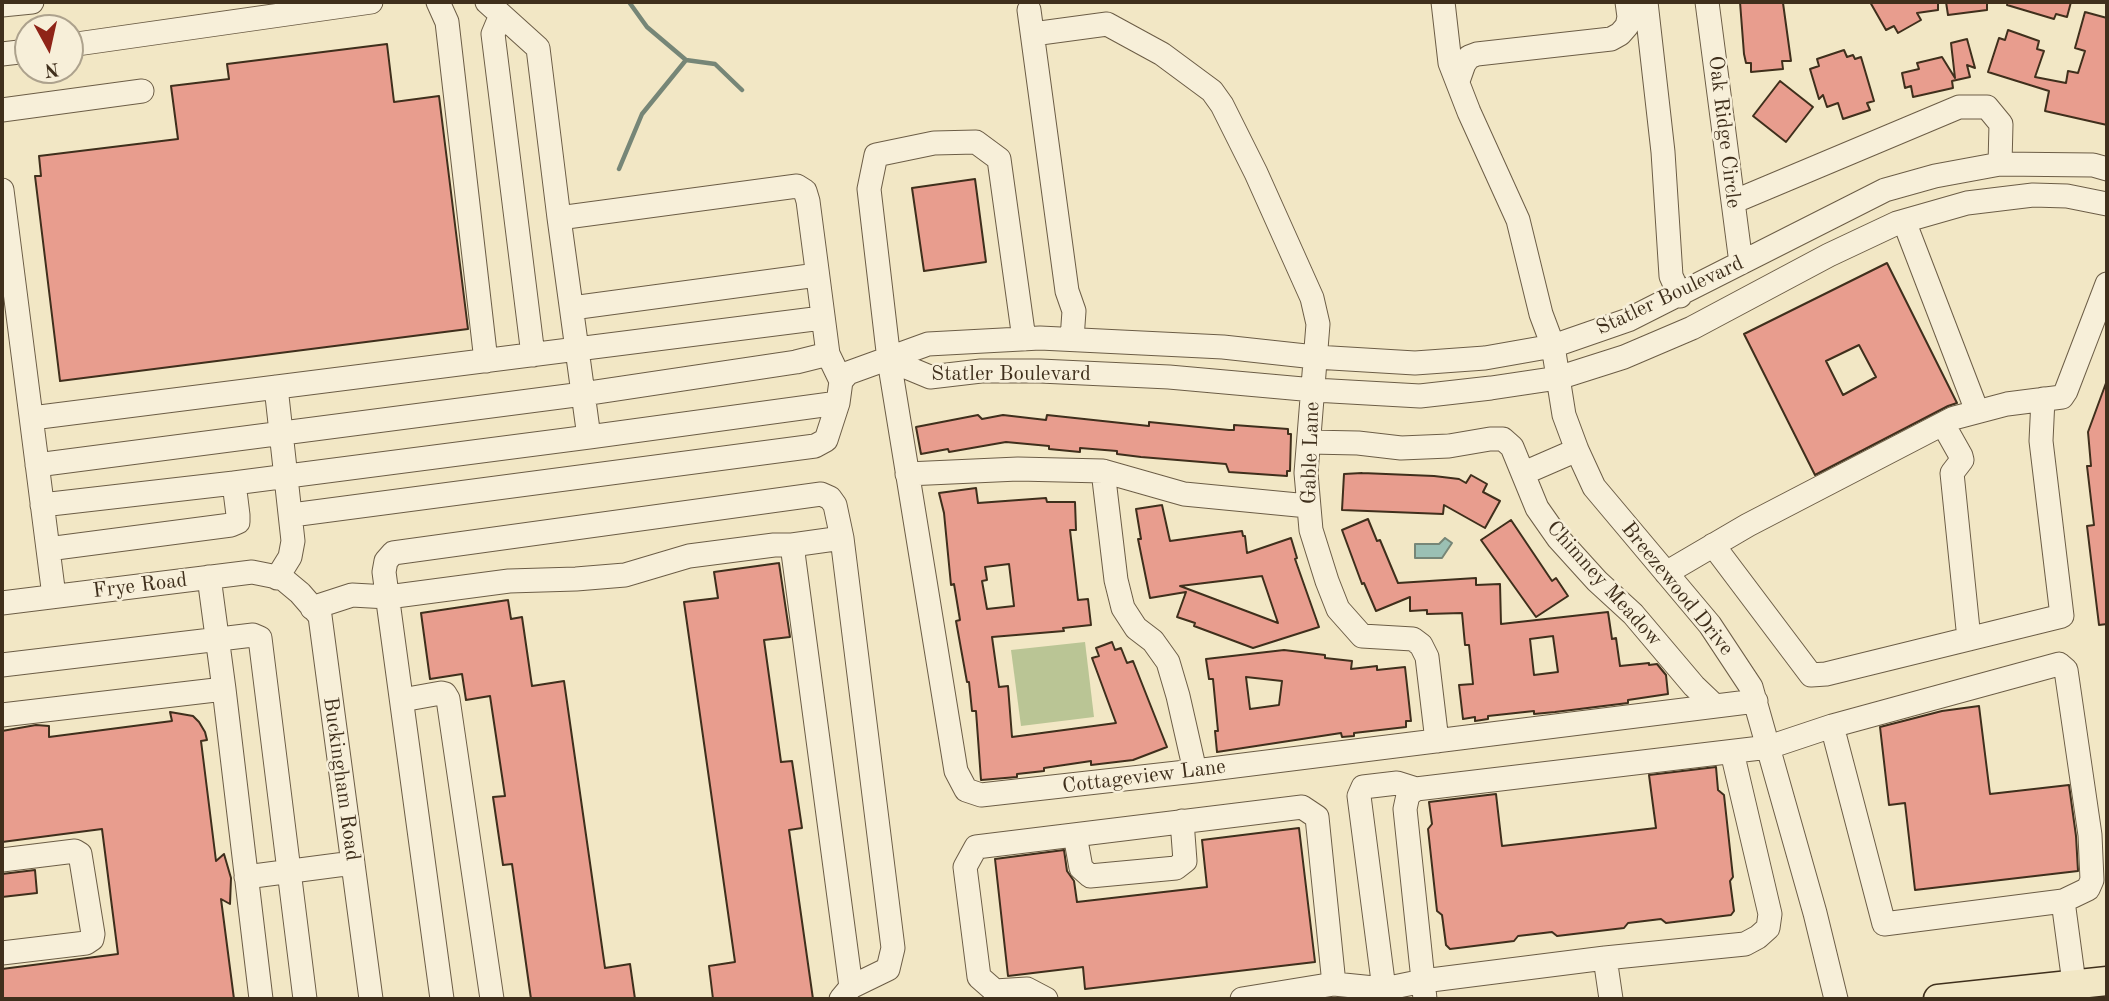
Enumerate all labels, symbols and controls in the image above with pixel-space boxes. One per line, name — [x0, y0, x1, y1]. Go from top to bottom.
north arrow — [14, 14, 84, 84]
street label: Oak Ridge Circle — [1702, 54, 1746, 210]
text: N — [43, 58, 60, 79]
street label: Statler Boulevard — [1592, 251, 1748, 341]
street label: Statler Boulevard — [931, 361, 1091, 387]
street label: Gable Lane — [1297, 401, 1325, 505]
street label: Chimney Meadow — [1541, 516, 1667, 652]
street label: Breezewood Drive — [1615, 517, 1739, 661]
street label: Frye Road — [91, 568, 189, 604]
street label: Buckingham Road — [317, 695, 365, 863]
street label: Cottageview Lane — [1061, 754, 1227, 800]

